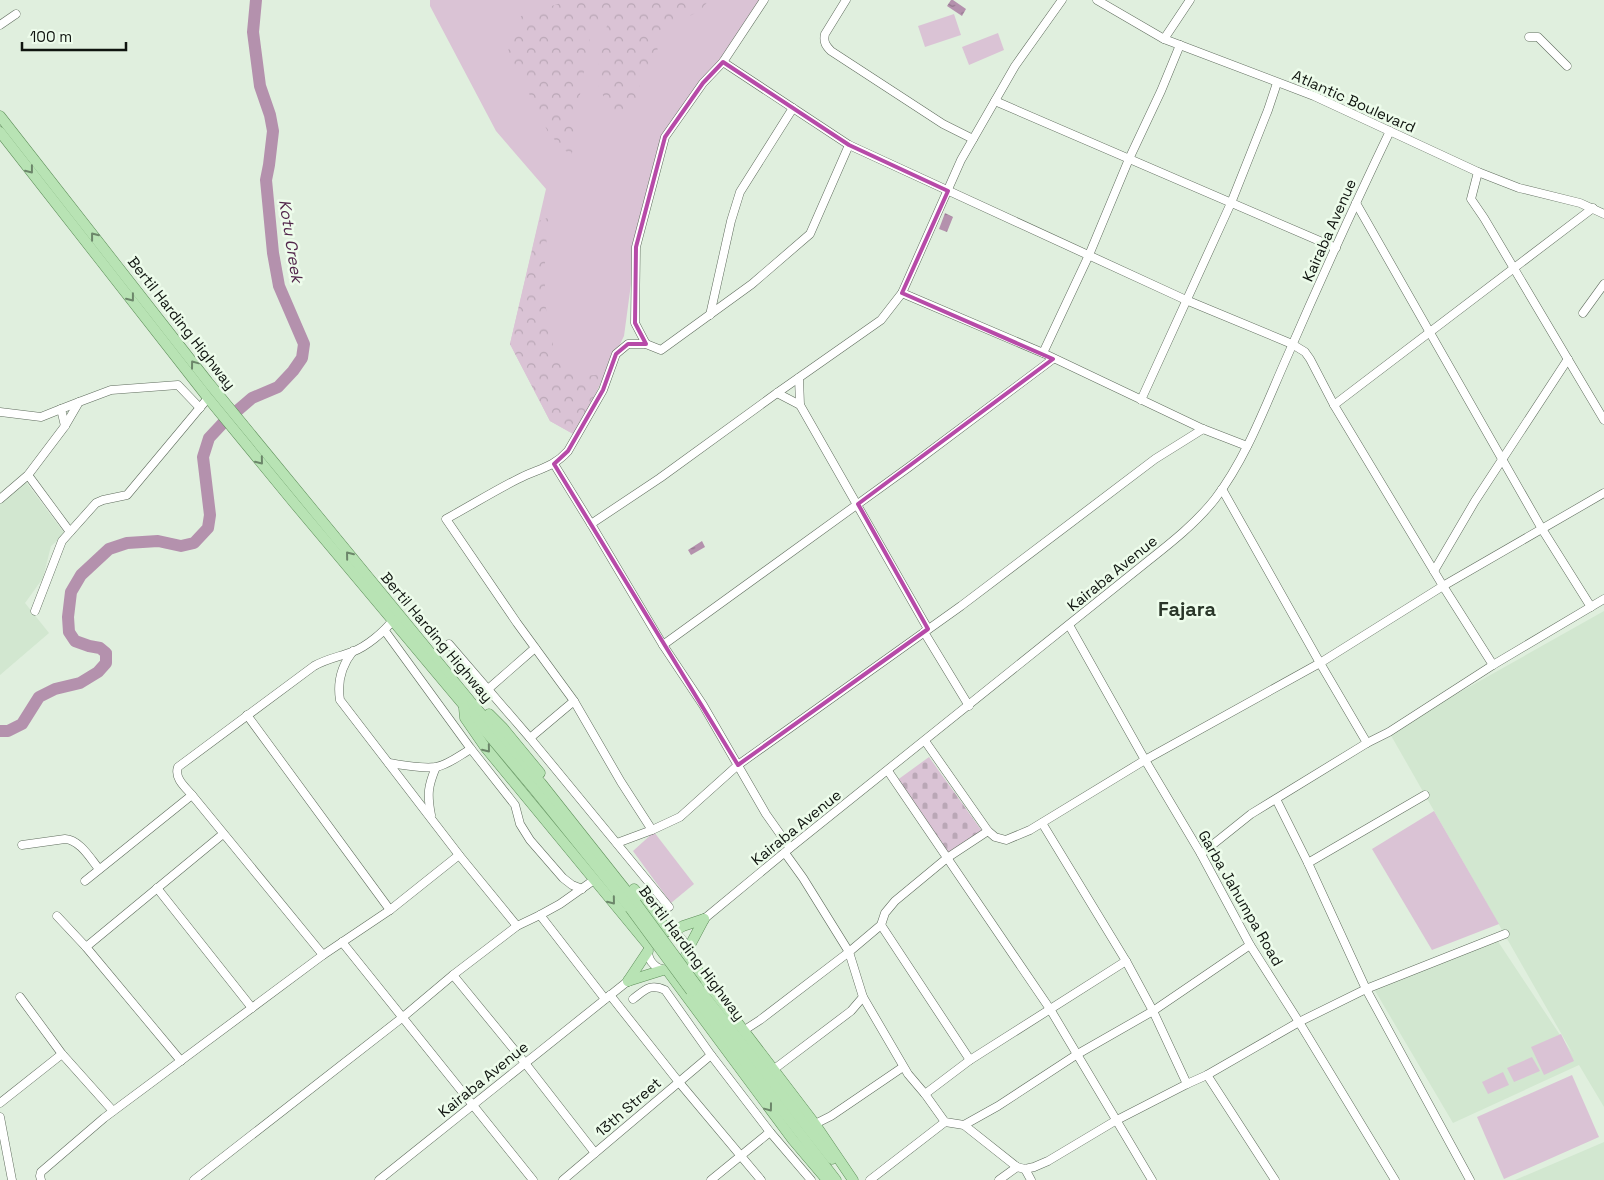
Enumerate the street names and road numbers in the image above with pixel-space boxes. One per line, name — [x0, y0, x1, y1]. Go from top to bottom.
street label: Atlantic Boulevard — [1289, 65, 1419, 137]
street label: Kairaba Avenue — [1298, 176, 1360, 284]
street label: Bertil Harding Highway — [124, 252, 240, 394]
street label: Kairaba Avenue — [1063, 531, 1161, 615]
street label: Bertil Harding Highway — [377, 568, 497, 706]
street label: Kairaba Avenue — [747, 785, 845, 869]
street label: Garba Jahumpa Road — [1194, 827, 1288, 969]
street label: Bertil Harding Highway — [635, 882, 749, 1024]
street label: Kairaba Avenue — [434, 1037, 532, 1121]
street label: 13th Street — [591, 1073, 665, 1141]

